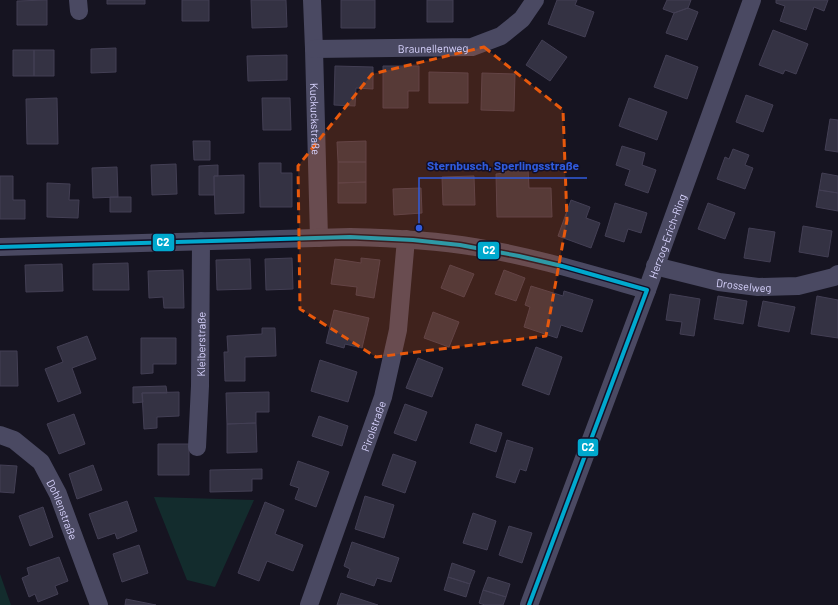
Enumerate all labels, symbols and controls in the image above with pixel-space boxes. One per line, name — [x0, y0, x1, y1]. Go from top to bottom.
street label: Braunellenweg — [398, 41, 468, 54]
street label: Kuckuckstraße — [308, 83, 323, 155]
callout: Sternbusch, Sperlingsstraße — [419, 154, 587, 178]
text: Sternbusch, Sperlingsstraße — [427, 158, 580, 172]
street label: Herzog-Erich-Ring — [645, 192, 688, 280]
line badge: C2 — [152, 233, 175, 252]
text: C2 — [157, 235, 169, 248]
line badge: C2 — [477, 241, 500, 260]
text: C2 — [483, 243, 495, 256]
street label: Drosselweg — [716, 275, 772, 294]
street label: Kleiberstraße — [194, 312, 207, 376]
street label: Pirolstraße — [358, 399, 388, 453]
line badge: C2 — [577, 438, 599, 457]
text: C2 — [582, 440, 594, 453]
street label: Dohlenstraße — [45, 477, 81, 541]

